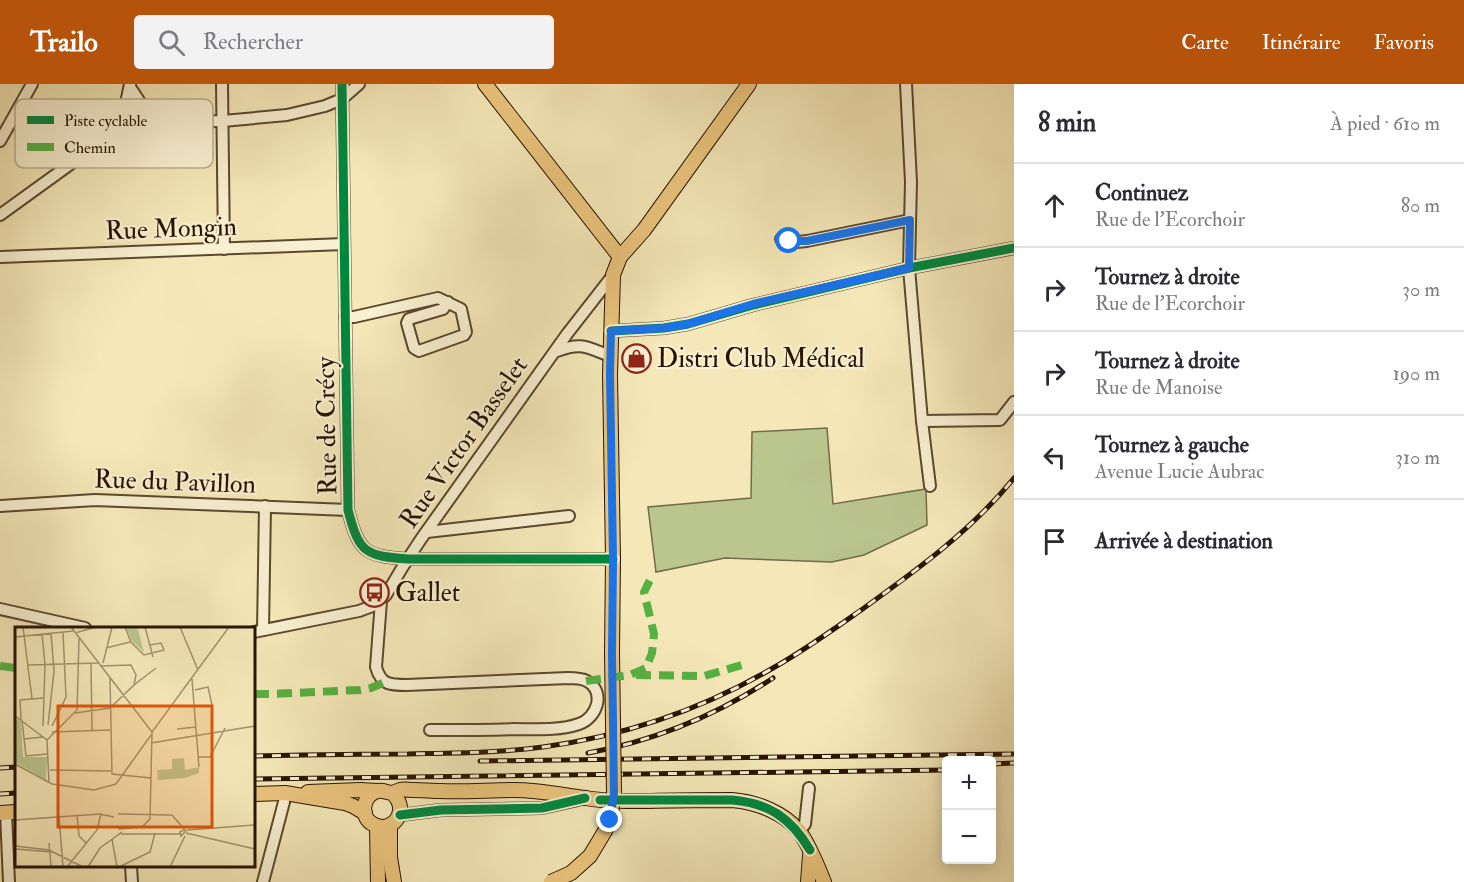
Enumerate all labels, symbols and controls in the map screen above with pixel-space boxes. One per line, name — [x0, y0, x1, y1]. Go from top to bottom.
search box — [134, 15, 554, 69]
text: Trailo — [30, 25, 98, 60]
icon: search — [155, 26, 188, 59]
text: Rechercher — [203, 28, 303, 56]
text: Carte — [1181, 29, 1229, 56]
text: Itinéraire — [1262, 29, 1340, 56]
text: Favoris — [1373, 29, 1434, 56]
legend — [15, 99, 213, 168]
text: 8 min — [1038, 107, 1096, 139]
text: Piste cyclable — [64, 111, 148, 131]
text: À pied · 610 m — [1330, 111, 1440, 136]
text: Chemin — [64, 138, 116, 158]
text: Continuez — [1095, 179, 1188, 207]
icon: ahead — [1038, 189, 1071, 222]
text: 80 m — [1401, 193, 1440, 218]
text: Rue de l'Ecorchoir — [1095, 207, 1245, 232]
street label: Rue Mongin — [105, 211, 237, 247]
route start — [775, 227, 801, 253]
text: Tournez à droite — [1095, 263, 1240, 291]
icon: right — [1038, 273, 1071, 306]
text: 30 m — [1402, 277, 1440, 302]
text: Rue de l'Ecorchoir — [1095, 291, 1245, 316]
shop icon: Distri Club Médical — [620, 342, 652, 374]
place label: Distri Club Médical — [657, 343, 865, 375]
text: Tournez à droite — [1095, 347, 1240, 375]
street label: Rue Victor Basselet — [393, 351, 535, 534]
street label: Rue de Crécy — [310, 356, 344, 495]
icon: right — [1038, 357, 1071, 390]
text: 190 m — [1393, 361, 1440, 386]
text: Rue de Manoise — [1095, 375, 1222, 400]
text: Tournez à gauche — [1095, 431, 1249, 459]
icon: left — [1038, 441, 1071, 474]
text: 310 m — [1395, 445, 1440, 470]
text: Avenue Lucie Aubrac — [1095, 459, 1264, 484]
street label: Rue du Pavillon — [93, 463, 256, 501]
icon: arrive — [1038, 525, 1071, 558]
text: Arrivée à destination — [1095, 527, 1273, 555]
bus stop icon: Gallet — [358, 576, 390, 608]
place label: Gallet — [395, 577, 460, 609]
inset map — [15, 627, 255, 867]
map controls — [942, 756, 996, 864]
button: + — [942, 756, 996, 810]
route end — [596, 806, 622, 832]
button: − — [942, 810, 996, 864]

